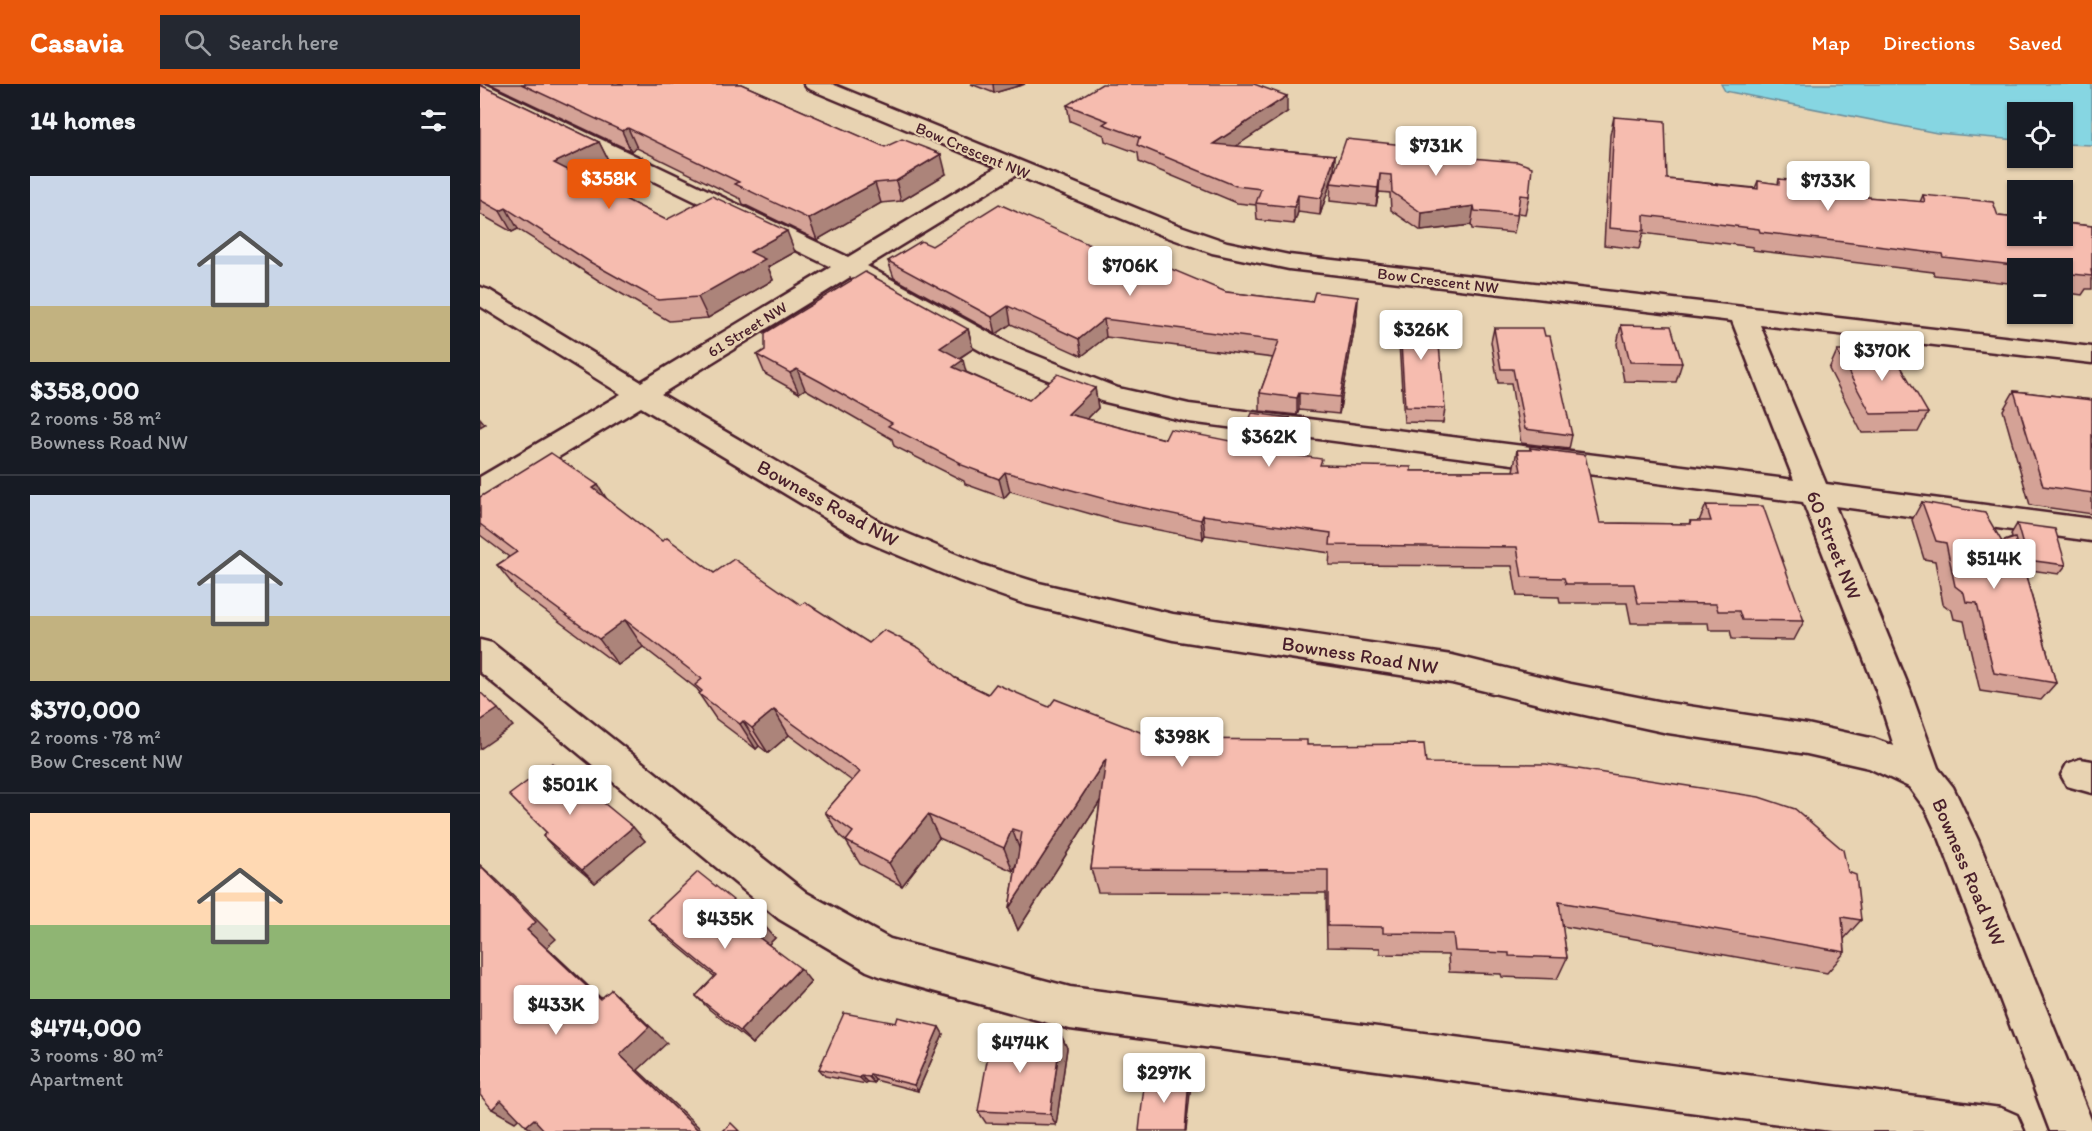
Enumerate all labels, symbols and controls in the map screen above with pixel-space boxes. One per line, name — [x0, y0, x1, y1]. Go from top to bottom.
search box — [160, 15, 580, 69]
text: Casavia — [30, 25, 124, 59]
icon: search — [181, 26, 214, 59]
text: Search here — [229, 29, 339, 56]
text: Map — [1812, 30, 1850, 55]
text: Directions — [1883, 30, 1975, 55]
text: Saved — [2008, 30, 2062, 55]
map controls — [2007, 102, 2073, 324]
button: locate — [2007, 102, 2073, 168]
text: 14 homes — [30, 104, 136, 136]
icon: filters — [417, 104, 450, 137]
street label: Bow Crescent NW — [913, 118, 1033, 183]
pin: $731K — [1394, 126, 1478, 177]
text: $731K — [1409, 133, 1463, 157]
pin: $358K — [567, 159, 651, 210]
pin: $733K — [1786, 161, 1870, 212]
text: $358K — [581, 166, 637, 190]
text: $733K — [1801, 168, 1855, 192]
button: + — [2007, 180, 2073, 246]
icon: home — [186, 215, 294, 323]
pin: $706K — [1088, 246, 1172, 297]
text: $706K — [1102, 253, 1158, 277]
button: − — [2007, 258, 2073, 324]
street label: Bow Crescent NW — [1376, 264, 1500, 297]
street label: 61 Street NW — [704, 297, 791, 361]
pin: $326K — [1379, 310, 1463, 361]
text: $326K — [1394, 317, 1448, 341]
pin: $370K — [1840, 331, 1924, 382]
text: $370K — [1854, 338, 1910, 362]
text: $358,000 — [30, 374, 139, 406]
text: 2 rooms · 58 m² — [30, 406, 161, 430]
pin: $362K — [1227, 417, 1311, 468]
text: $362K — [1242, 424, 1296, 448]
text: Bowness Road NW — [30, 430, 188, 454]
street label: Bowness Road NW — [753, 454, 903, 552]
street label: 60 Street NW — [1801, 487, 1867, 603]
icon: home — [186, 534, 294, 642]
pin: $514K — [1952, 539, 2036, 590]
text: $514K — [1967, 546, 2021, 570]
street label: Bowness Road NW — [1280, 631, 1440, 679]
text: $370,000 — [30, 693, 140, 725]
pin: $398K — [1140, 717, 1224, 768]
text: $398K — [1154, 724, 1210, 748]
text: 2 rooms · 78 m² — [30, 725, 161, 749]
text: Bow Crescent NW — [30, 749, 182, 773]
pin: $501K — [528, 765, 612, 816]
text: $501K — [542, 772, 598, 796]
street label: Bowness Road NW — [1927, 795, 2011, 949]
icon: home — [186, 852, 294, 960]
pin: $435K — [683, 899, 767, 950]
text: $435K — [697, 906, 753, 930]
pin: $433K — [514, 985, 598, 1036]
text: $433K — [528, 992, 584, 1016]
text: $474,000 — [30, 1011, 142, 1043]
pin: $474K — [978, 1023, 1062, 1074]
text: $474K — [992, 1030, 1048, 1054]
text: 3 rooms · 80 m² — [30, 1043, 163, 1067]
pin: $297K — [1122, 1053, 1206, 1104]
text: $297K — [1137, 1060, 1191, 1084]
text: Apartment — [30, 1067, 123, 1091]

